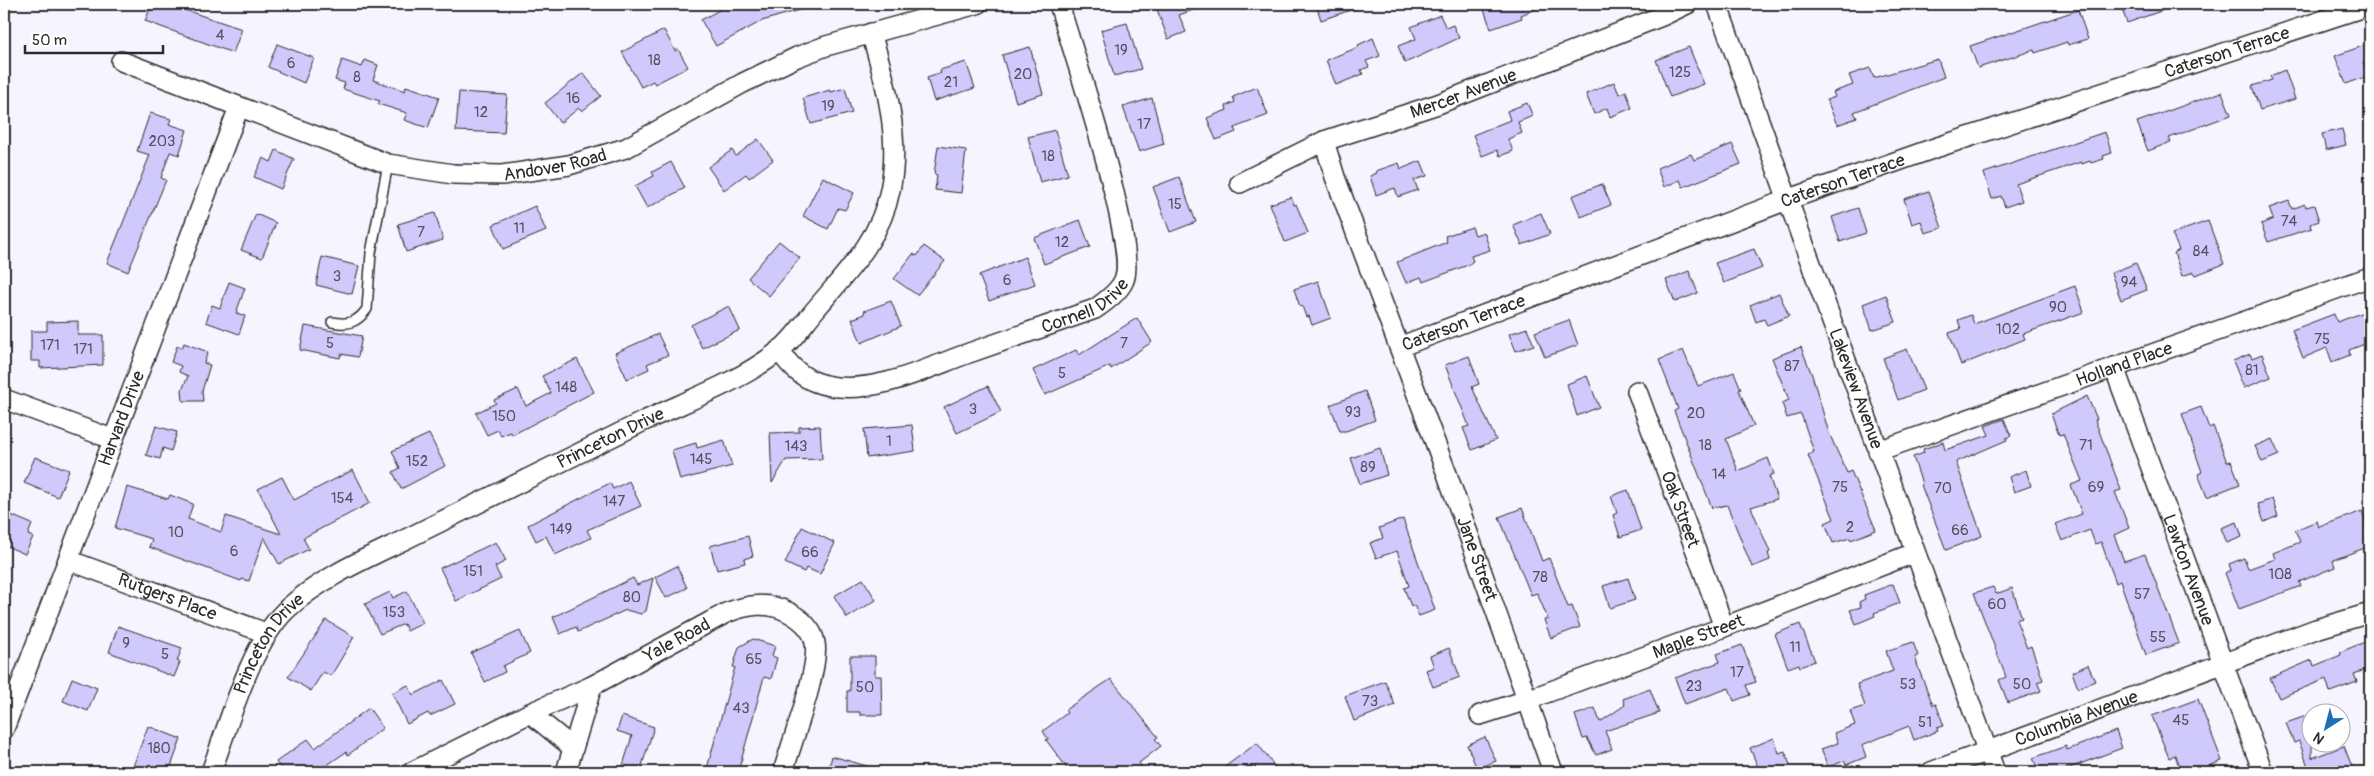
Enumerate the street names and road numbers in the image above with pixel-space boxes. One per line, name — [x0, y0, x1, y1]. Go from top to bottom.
street label: Caterson Terrace — [2161, 21, 2292, 83]
street label: Mercer Avenue — [1407, 63, 1520, 124]
street label: Andover Road — [502, 143, 609, 186]
street label: Caterson Terrace — [1777, 148, 1908, 213]
street label: Cornell Drive — [1038, 274, 1134, 338]
street label: Caterson Terrace — [1399, 289, 1529, 356]
street label: Lakeview Avenue — [1824, 325, 1889, 452]
street label: Holland Place — [2073, 336, 2176, 392]
street label: Harvard Drive — [93, 367, 150, 469]
street label: Princeton Drive — [553, 402, 668, 474]
street label: Oak Street — [1656, 468, 1705, 551]
street label: Lawton Avenue — [2158, 511, 2220, 629]
street label: Jane Street — [1452, 513, 1503, 605]
street label: Rutgers Place — [115, 568, 220, 625]
street label: Princeton Drive — [228, 588, 309, 697]
street label: Maple Street — [1649, 609, 1748, 664]
street label: Yale Road — [638, 612, 714, 668]
street label: Columbia Avenue — [2012, 685, 2141, 751]

